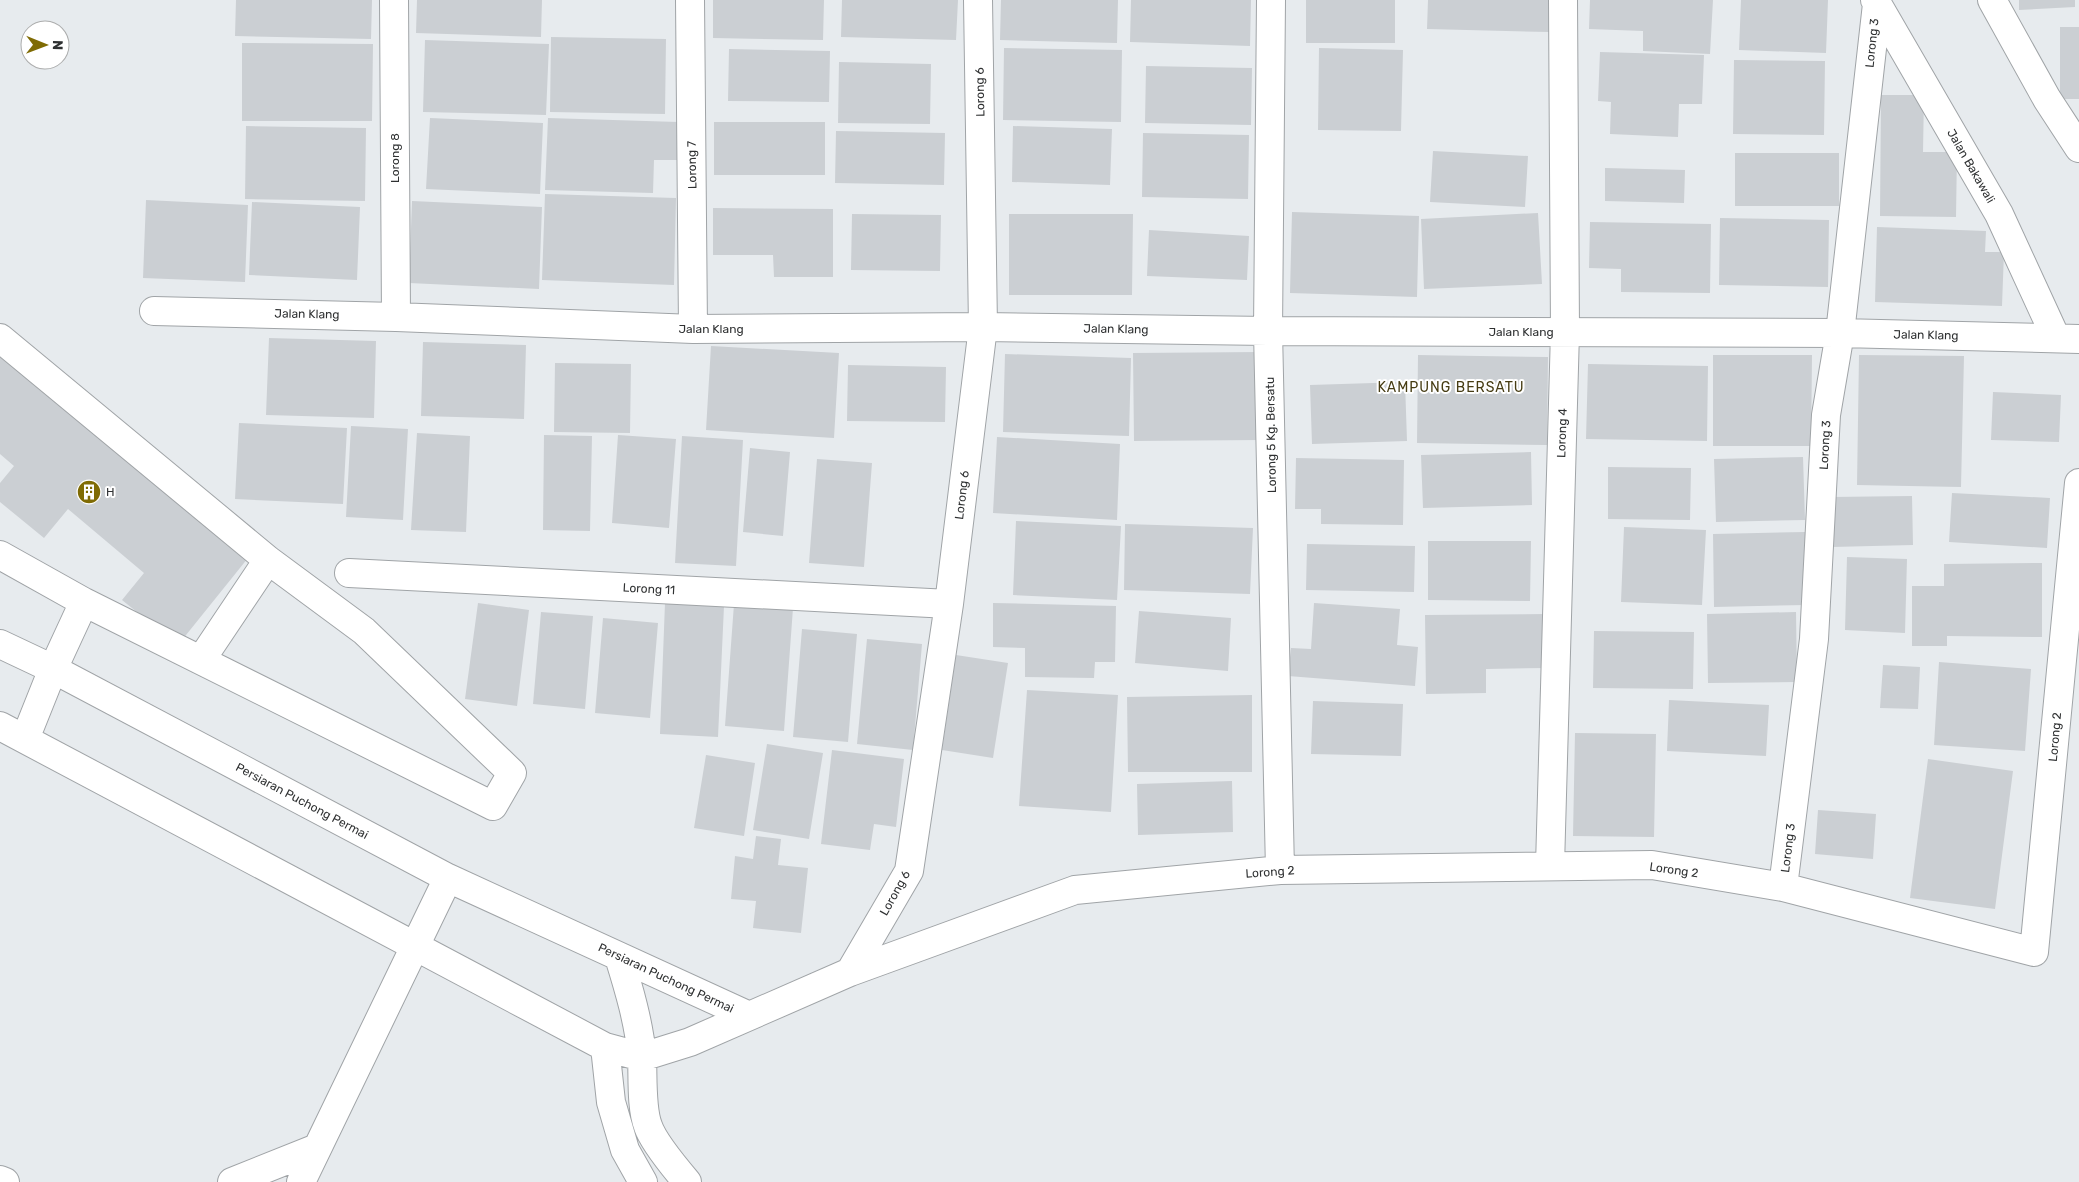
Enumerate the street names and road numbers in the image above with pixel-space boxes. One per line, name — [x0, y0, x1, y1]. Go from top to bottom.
street label: Lorong 3 — [1862, 18, 1882, 68]
street label: Lorong 6 — [973, 67, 987, 117]
street label: Jalan Bakawali — [1944, 126, 1998, 206]
street label: Lorong 8 — [388, 133, 402, 183]
street label: Lorong 7 — [685, 141, 699, 189]
street label: Jalan Klang — [274, 306, 340, 322]
street label: Jalan Klang — [1083, 321, 1149, 337]
street label: Jalan Klang — [678, 322, 744, 336]
street label: Jalan Klang — [1488, 325, 1554, 339]
street label: Jalan Klang — [1893, 327, 1959, 343]
street label: Lorong 5 Kg. Bersatu — [1263, 377, 1279, 493]
street label: Lorong 4 — [1554, 407, 1570, 458]
street label: Lorong 3 — [1817, 420, 1833, 470]
street label: Lorong 6 — [952, 470, 972, 520]
street label: Lorong 11 — [622, 581, 676, 597]
street label: Lorong 2 — [2046, 712, 2064, 762]
street label: Persiaran Puchong Permai — [233, 760, 371, 842]
street label: Lorong 3 — [1778, 823, 1798, 873]
street label: Lorong 2 — [1649, 860, 1699, 880]
street label: Lorong 2 — [1245, 863, 1295, 881]
street label: Lorong 6 — [877, 868, 913, 918]
street label: Persiaran Puchong Permai — [596, 940, 736, 1016]

